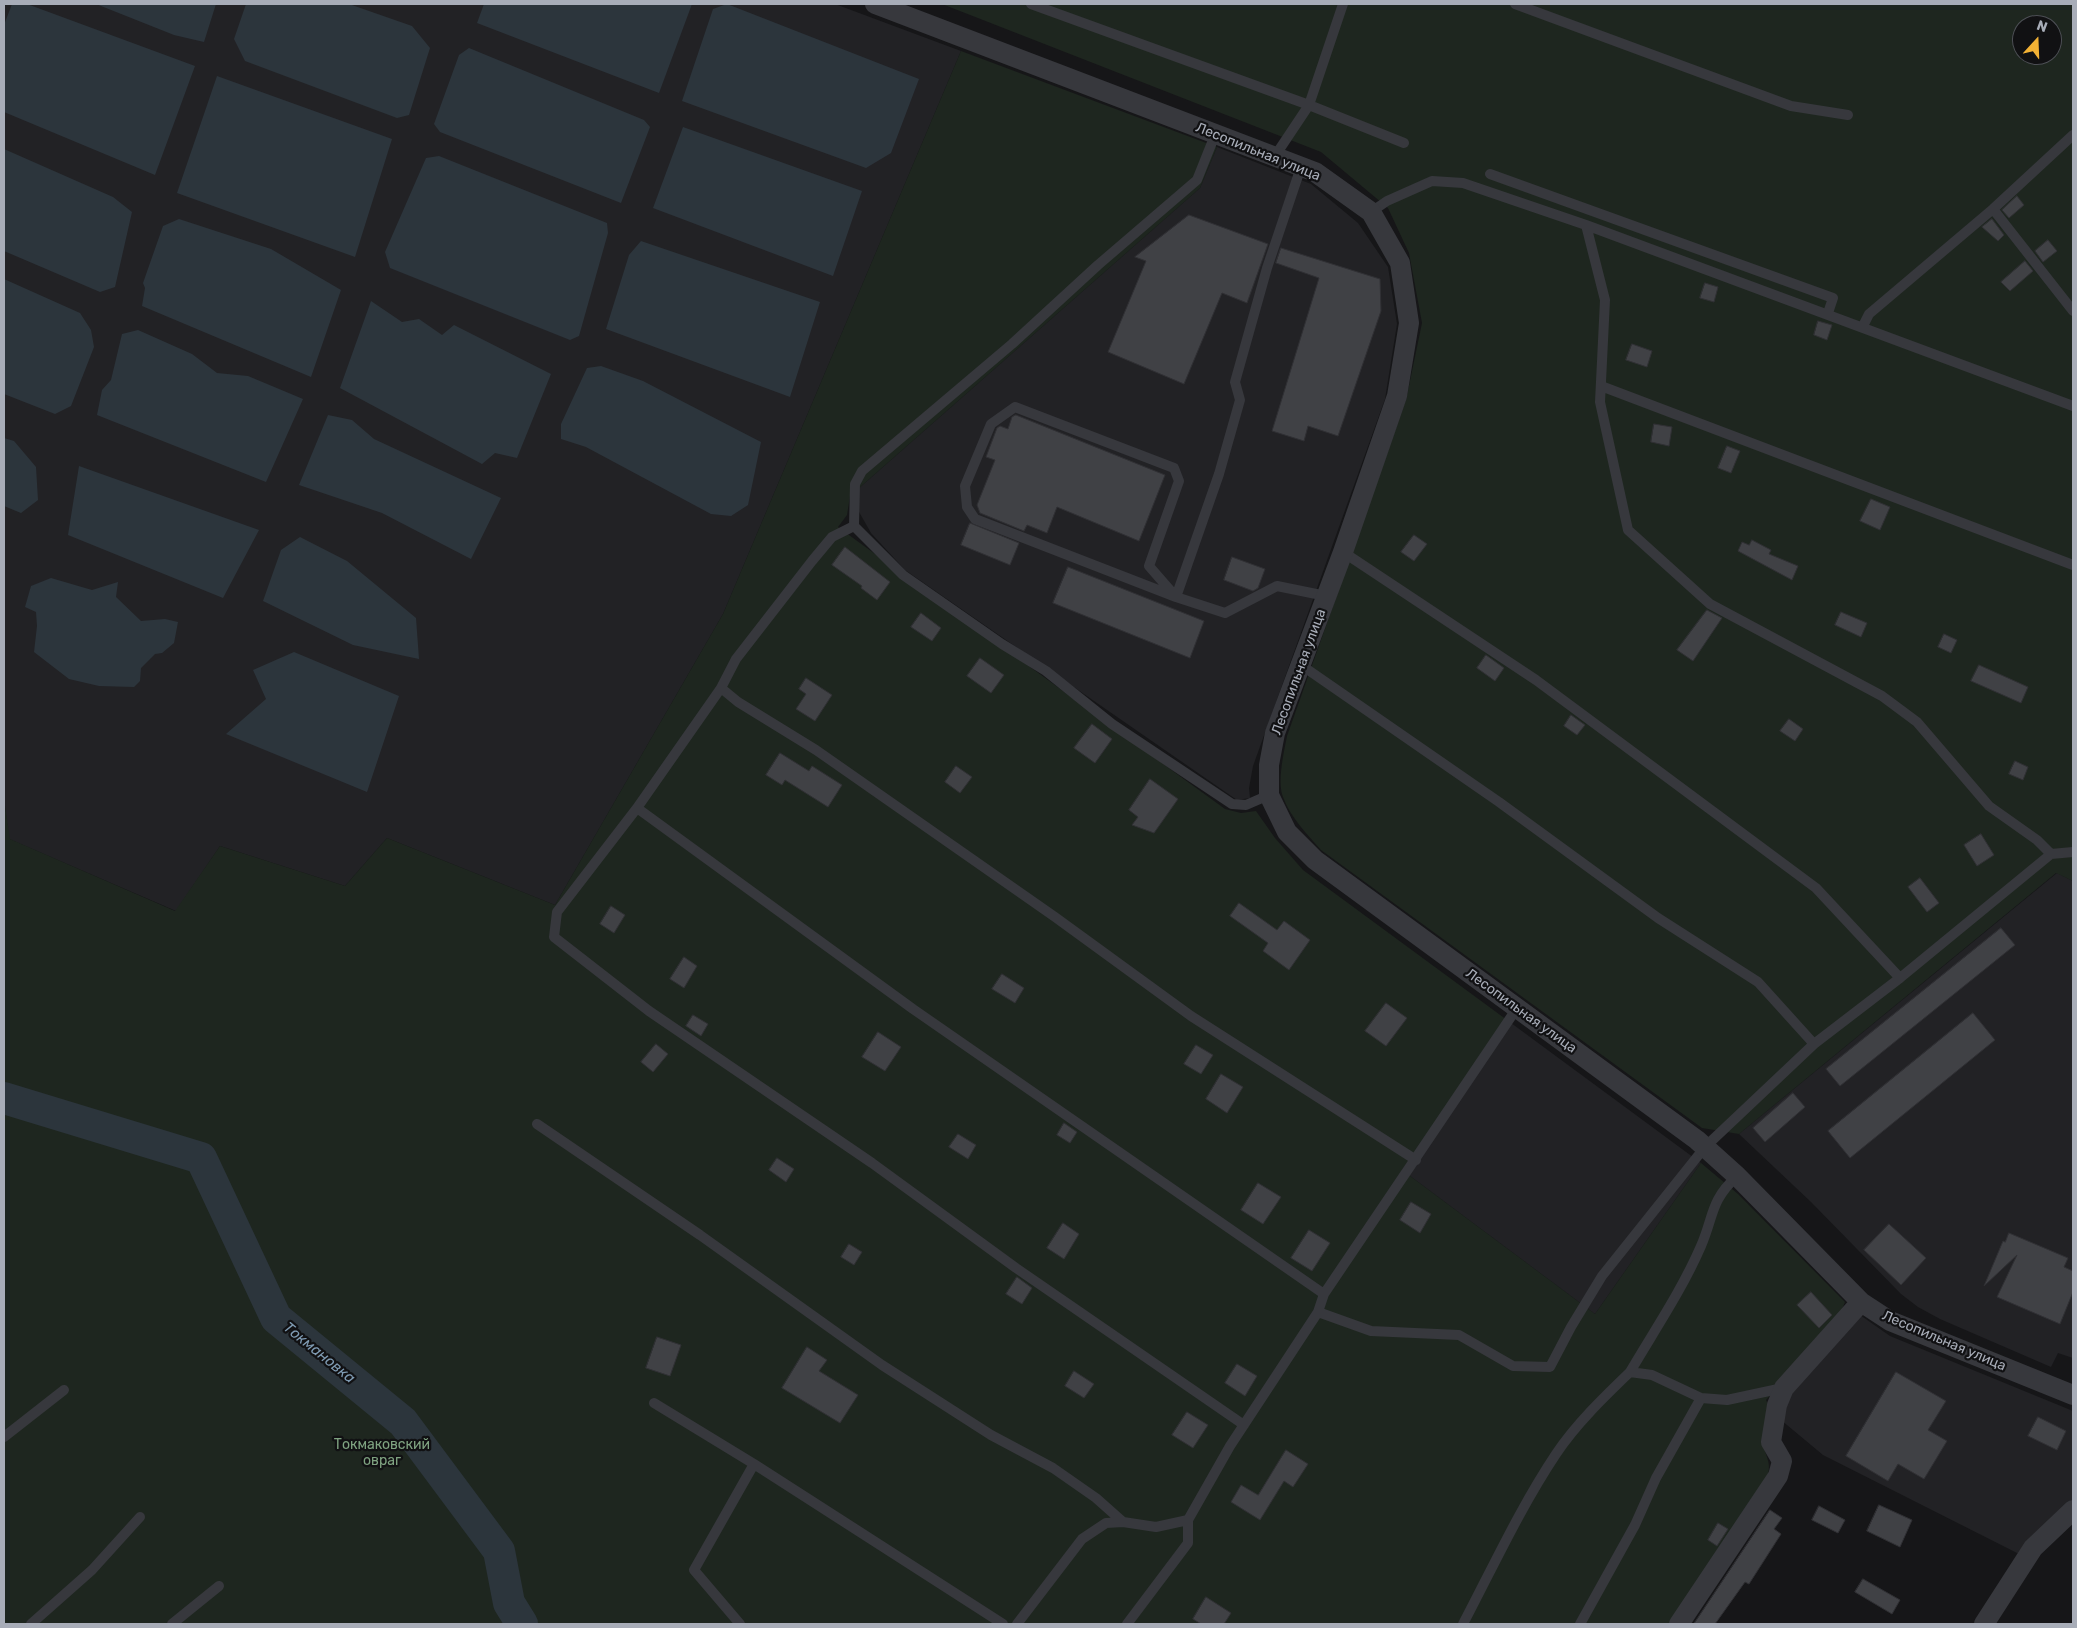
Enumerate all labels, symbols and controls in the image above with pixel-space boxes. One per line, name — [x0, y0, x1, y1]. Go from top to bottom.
north arrow — [2012, 15, 2062, 65]
text: N — [2034, 17, 2050, 36]
street label: Лесопильная улица — [1193, 119, 1323, 185]
street label: Лесопильная улица — [1268, 607, 1330, 737]
street label: Лесопильная улица — [1462, 965, 1580, 1057]
street label: Лесопильная улица — [1880, 1307, 2008, 1375]
water label: Токмановка — [280, 1319, 358, 1387]
park label: Токмаковский овраг — [334, 1437, 430, 1470]

